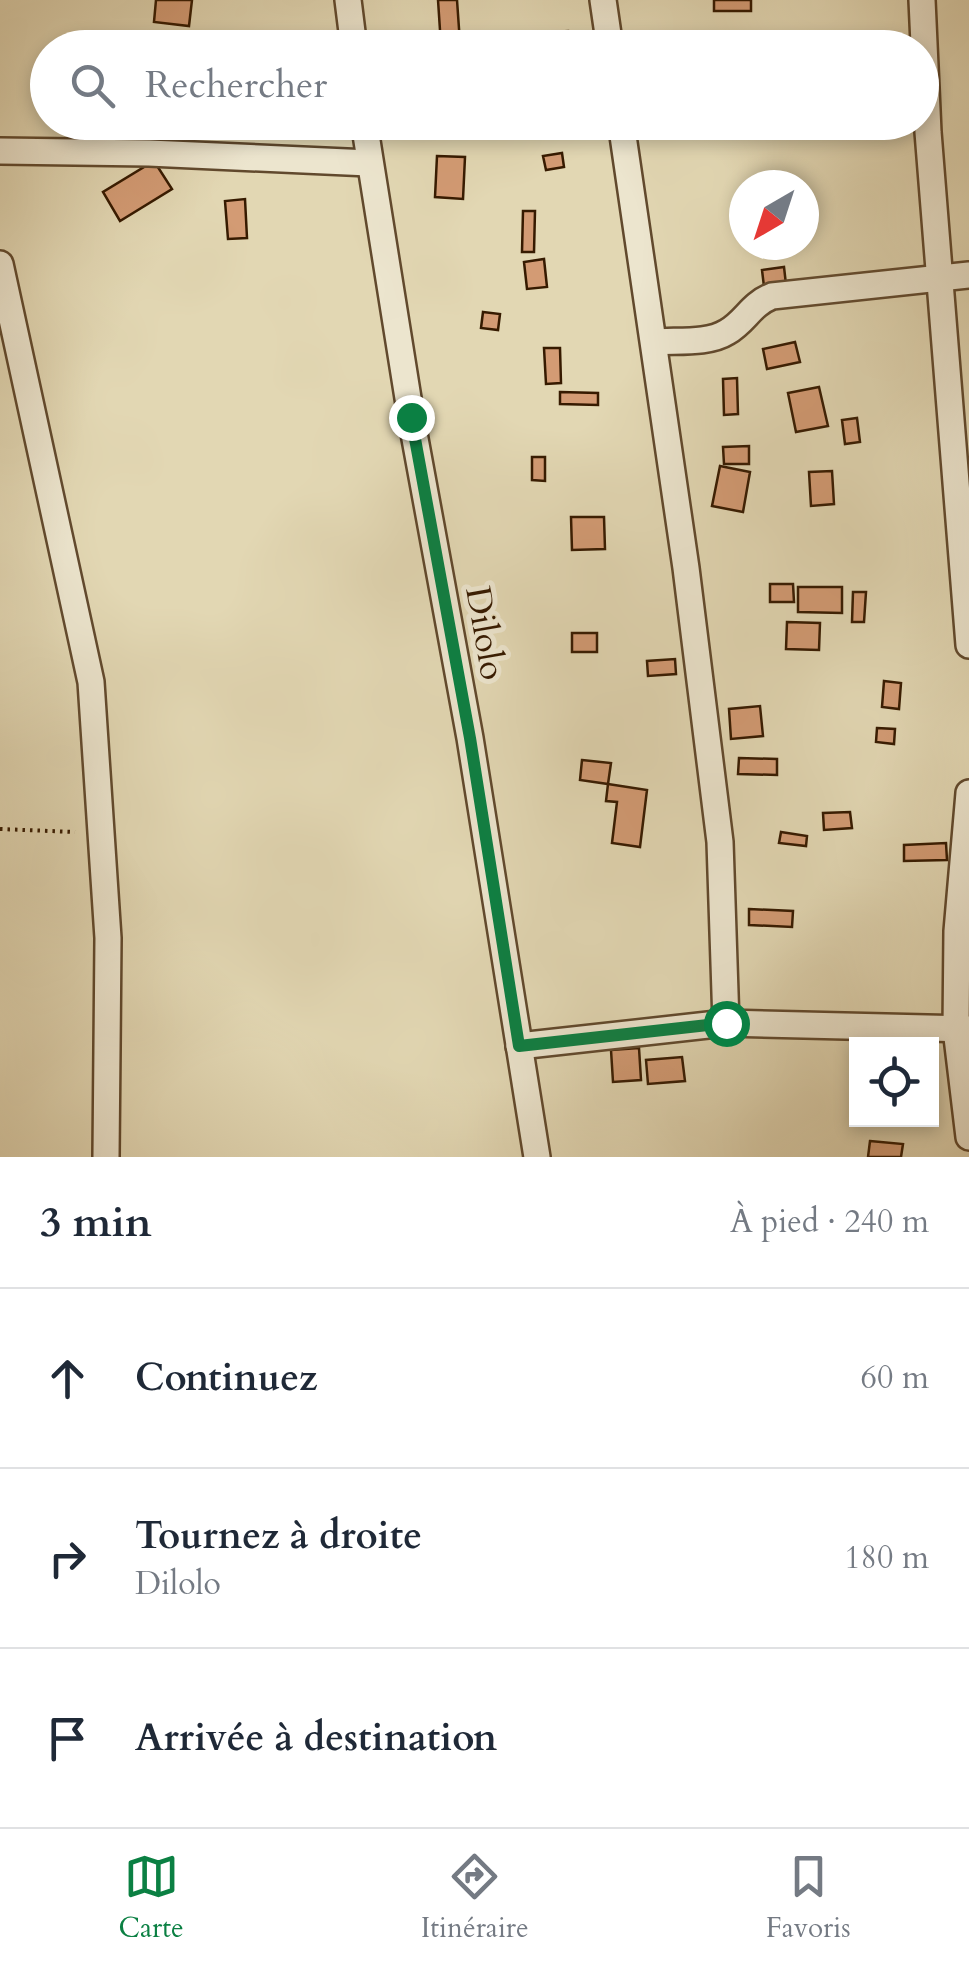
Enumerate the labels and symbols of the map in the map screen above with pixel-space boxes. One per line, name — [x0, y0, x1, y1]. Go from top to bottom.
north arrow — [729, 170, 819, 260]
route end — [389, 395, 435, 441]
street label: Dilolo — [453, 583, 517, 684]
route start — [704, 1001, 750, 1047]

